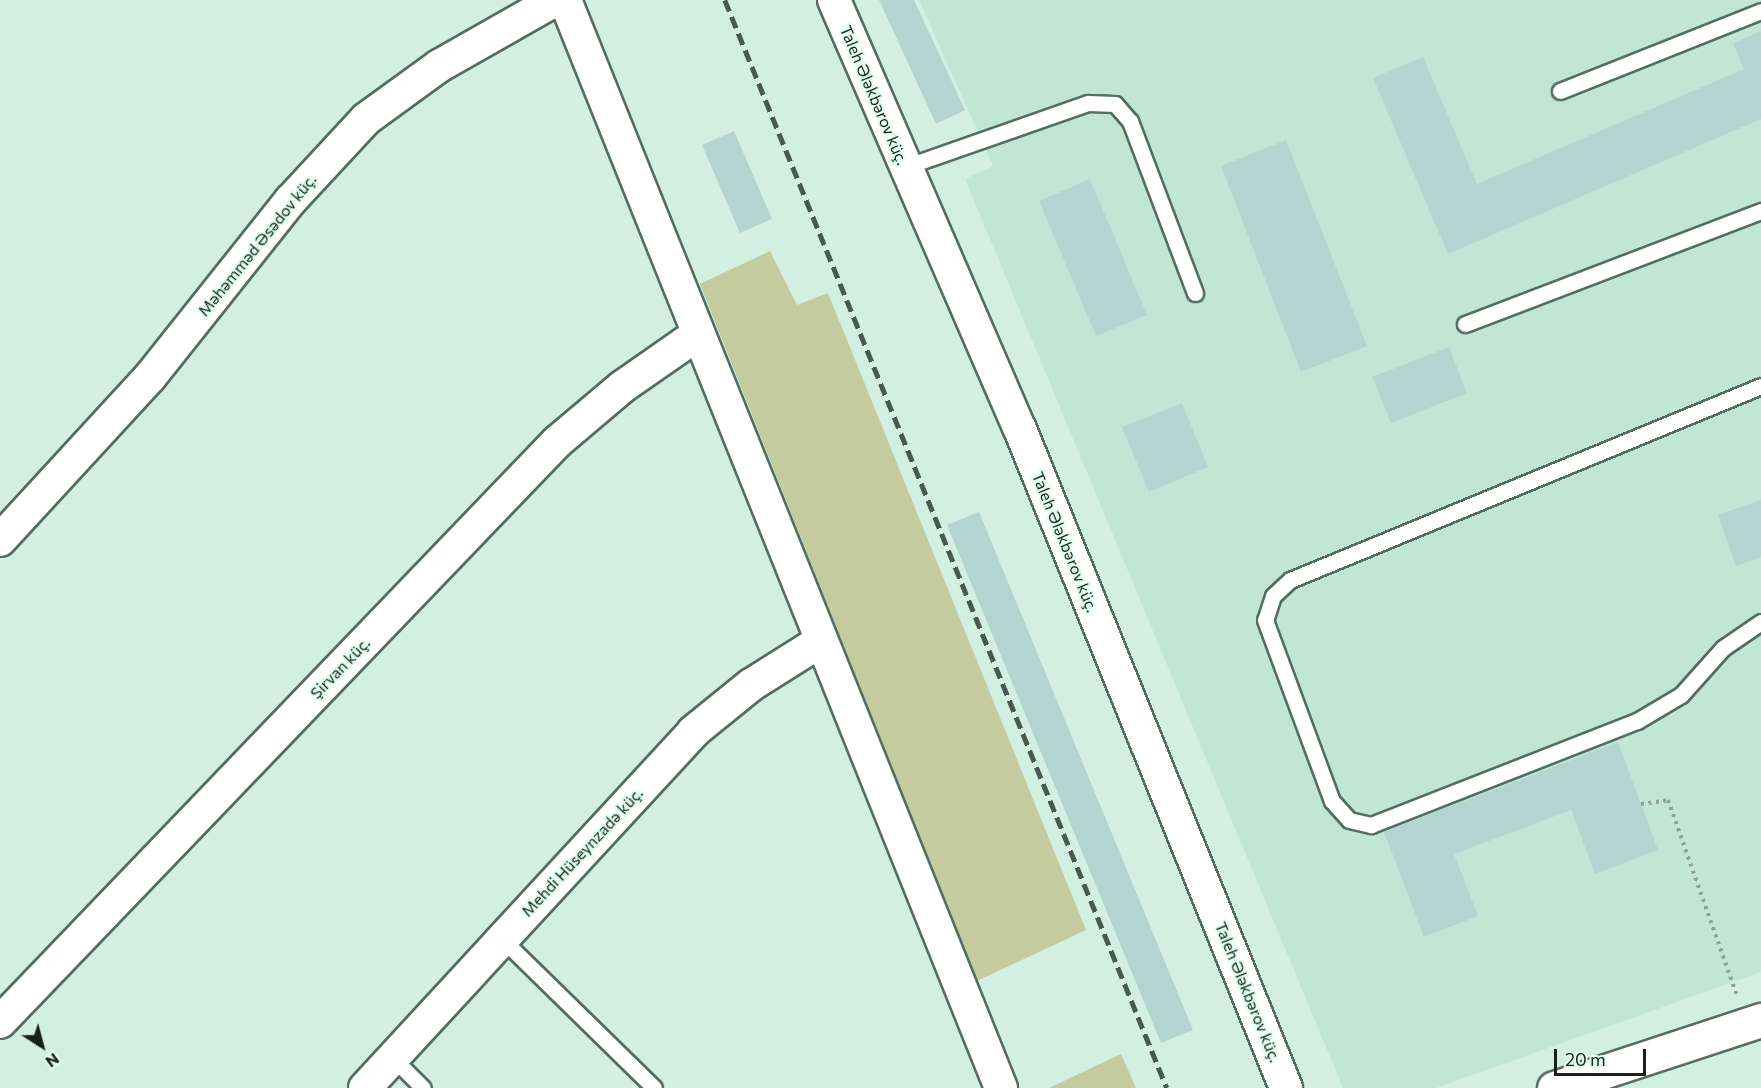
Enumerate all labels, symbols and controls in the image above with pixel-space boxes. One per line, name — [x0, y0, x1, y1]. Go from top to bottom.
street label: Taleh Ələkbərov küç. — [836, 22, 912, 168]
street label: Məhəmməd Əsədov küç. — [194, 170, 320, 320]
street label: Taleh Ələkbərov küç. — [1028, 469, 1102, 615]
street label: Şirvan küç. — [306, 633, 374, 703]
street label: Mehdi Hüseynzadə küç. — [517, 783, 647, 921]
street label: Taleh Ələkbərov küç. — [1211, 919, 1285, 1065]
north arrow — [12, 1016, 72, 1076]
scale bar — [1557, 1037, 1648, 1075]
text: 20 m — [1565, 1048, 1606, 1070]
text: N — [42, 1050, 63, 1072]

